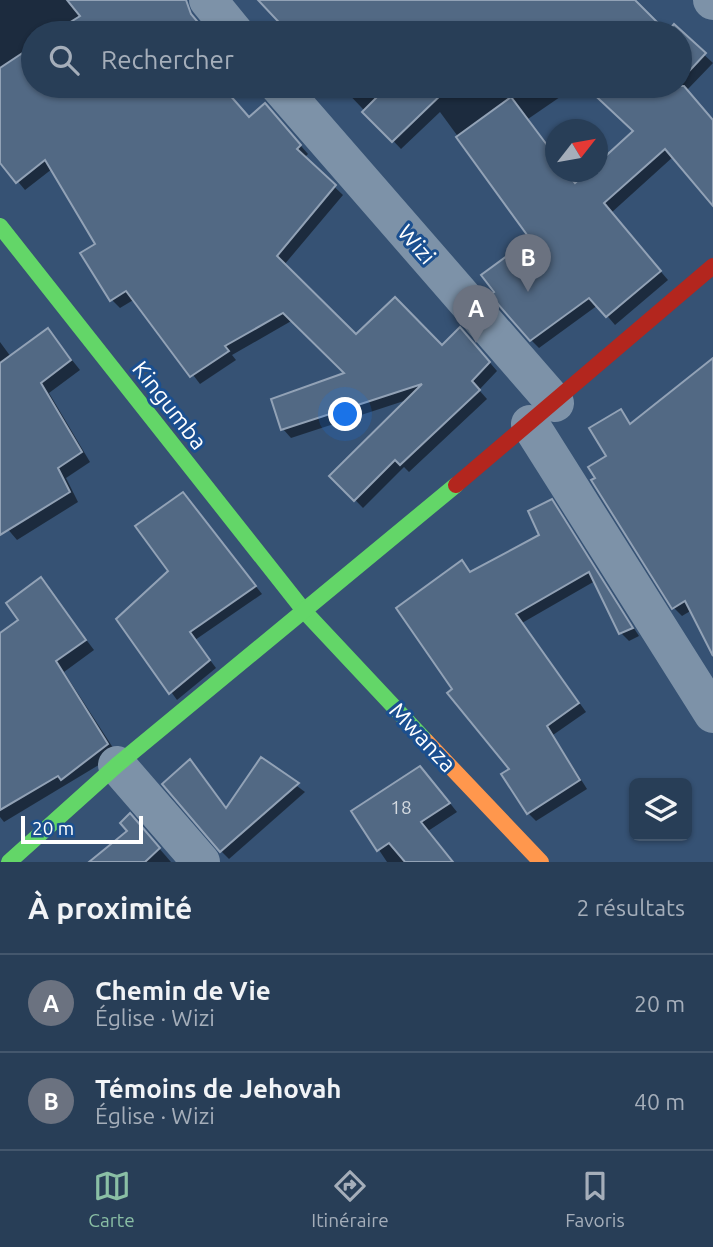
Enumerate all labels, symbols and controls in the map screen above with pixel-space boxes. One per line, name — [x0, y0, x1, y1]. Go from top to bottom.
search box — [21, 21, 692, 98]
icon: search — [45, 41, 83, 79]
text: Rechercher — [101, 45, 234, 74]
north arrow — [545, 119, 608, 182]
street label: Wizi — [393, 219, 441, 269]
pin: B — [505, 234, 551, 292]
pin: A — [453, 285, 499, 343]
street label: Kingumba — [128, 356, 212, 454]
your location — [328, 397, 362, 431]
street label: Mwanza — [385, 697, 461, 777]
map controls — [629, 778, 692, 841]
button: layers — [629, 778, 692, 841]
house number: 18 — [390, 796, 412, 818]
scale bar — [21, 813, 144, 845]
text: 20 m — [32, 817, 74, 839]
text: À proximité — [28, 891, 192, 925]
text: 2 résultats — [576, 895, 685, 920]
text: Chemin de Vie — [95, 976, 271, 1005]
text: A — [43, 991, 59, 1016]
text: 20 m — [634, 991, 685, 1016]
text: Église · Wizi — [95, 1005, 215, 1030]
text: Témoins de Jehovah — [95, 1074, 342, 1103]
text: B — [43, 1089, 59, 1114]
text: 40 m — [634, 1089, 685, 1114]
text: Église · Wizi — [95, 1103, 215, 1128]
tab: Carte — [88, 1167, 135, 1231]
tab: Itinéraire — [311, 1167, 389, 1231]
tab: Favoris — [565, 1167, 625, 1231]

